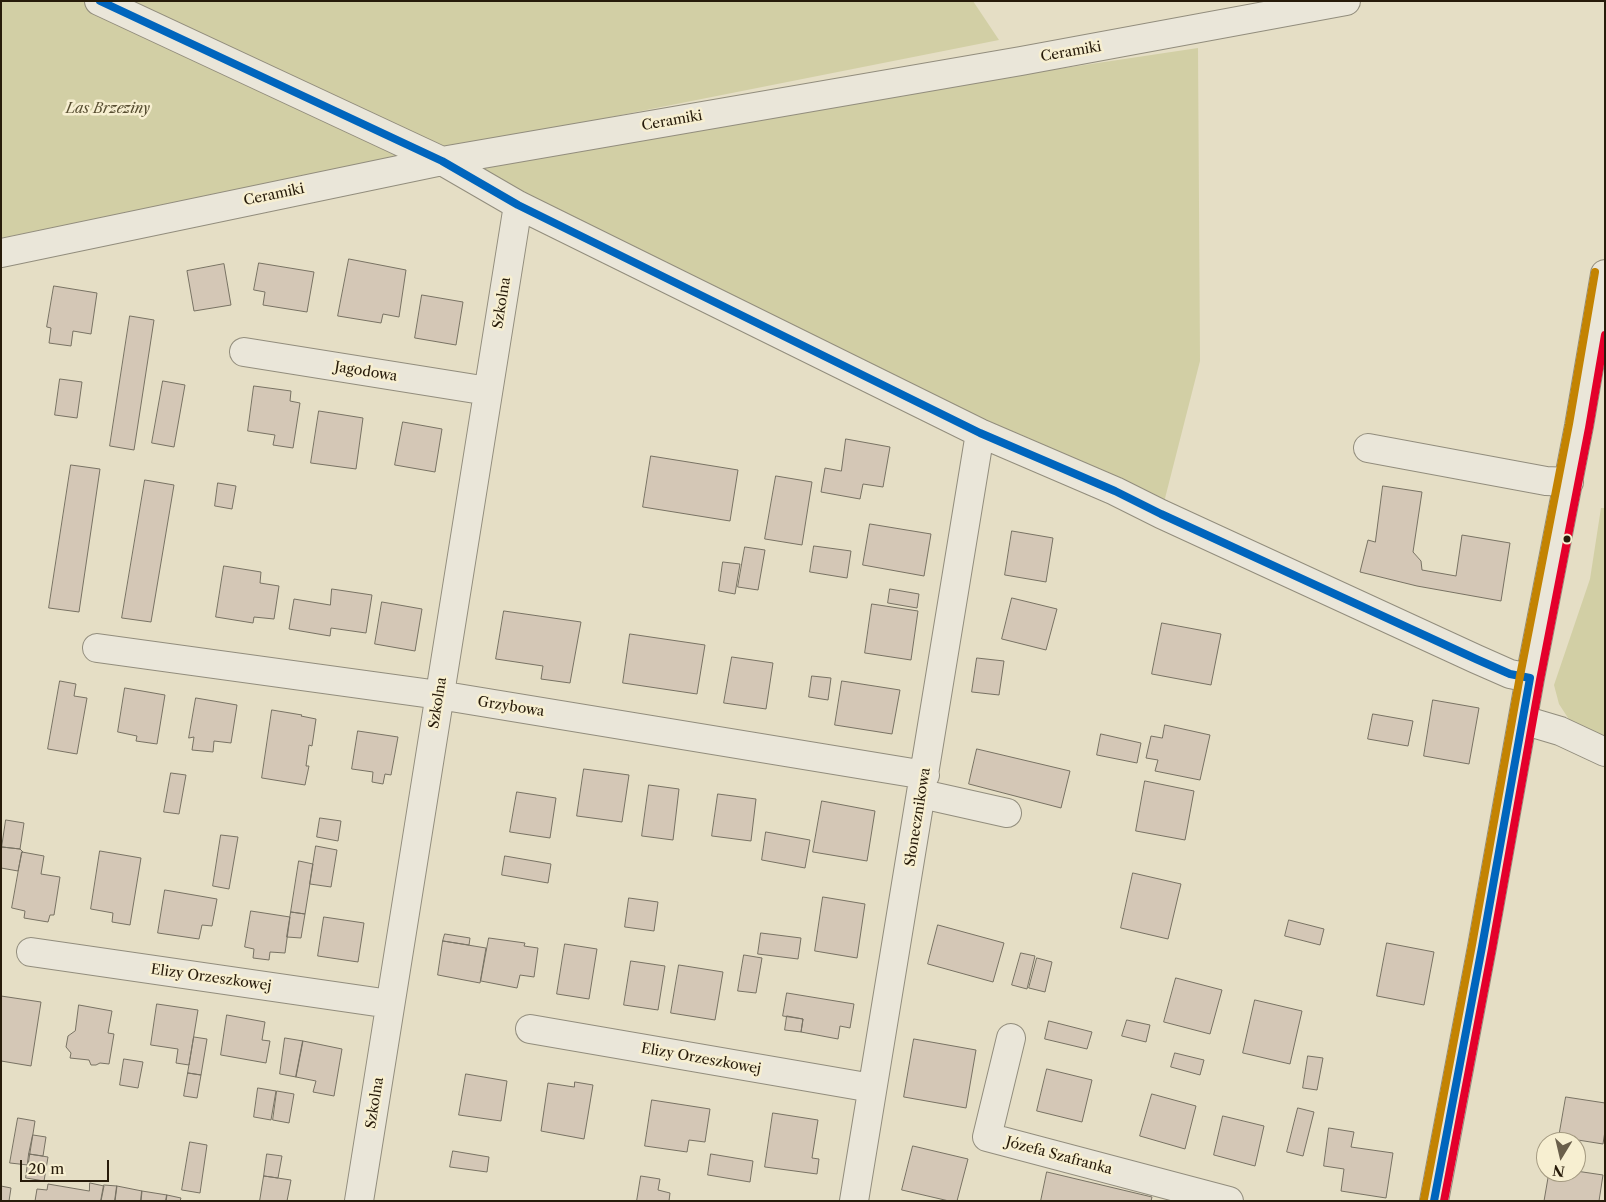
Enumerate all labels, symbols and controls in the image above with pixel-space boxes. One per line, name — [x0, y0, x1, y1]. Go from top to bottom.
street label: Ceramiki — [1039, 38, 1103, 66]
park label: Las Brzeziny — [66, 101, 150, 117]
street label: Ceramiki — [640, 107, 704, 135]
street label: Ceramiki — [242, 180, 306, 210]
street label: Szkolna — [490, 276, 514, 330]
street label: Jagodowa — [333, 359, 399, 385]
unlabelled marker — [1562, 534, 1572, 544]
street label: Szkolna — [426, 676, 450, 730]
street label: Grzybowa — [476, 693, 546, 721]
street label: Słonecznikowa — [902, 766, 934, 868]
street label: Elizy Orzeszkowej — [150, 961, 272, 995]
street label: Elizy Orzeszkowej — [640, 1040, 762, 1078]
street label: Szkolna — [363, 1076, 387, 1130]
north arrow — [1536, 1132, 1586, 1182]
street label: Józefa Szafranka — [1004, 1134, 1114, 1178]
scale bar — [22, 1150, 111, 1182]
text: 20 m — [28, 1159, 64, 1178]
text: N — [1551, 1161, 1566, 1181]

